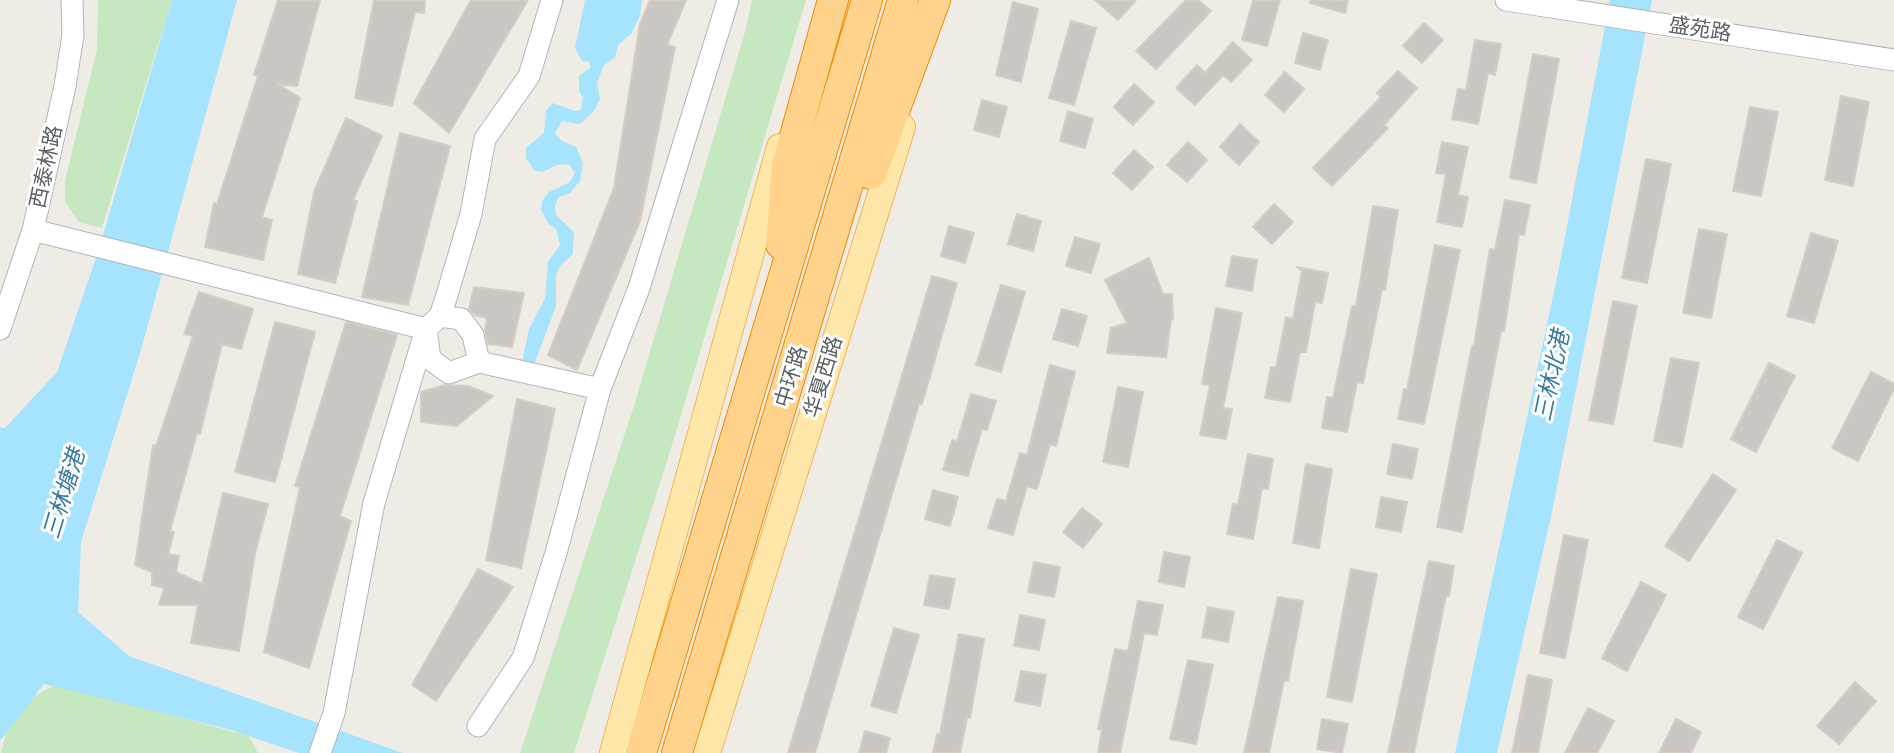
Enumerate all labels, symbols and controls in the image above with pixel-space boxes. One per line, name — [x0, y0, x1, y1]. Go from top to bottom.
street label: 盛苑路 — [1667, 13, 1733, 47]
street label: 西泰林路 — [26, 123, 68, 211]
water label: 三林北港 — [1530, 328, 1576, 424]
street label: 华夏西路 — [800, 333, 848, 421]
street label: 中环路 — [771, 343, 813, 411]
water label: 三林塘港 — [38, 446, 92, 542]

